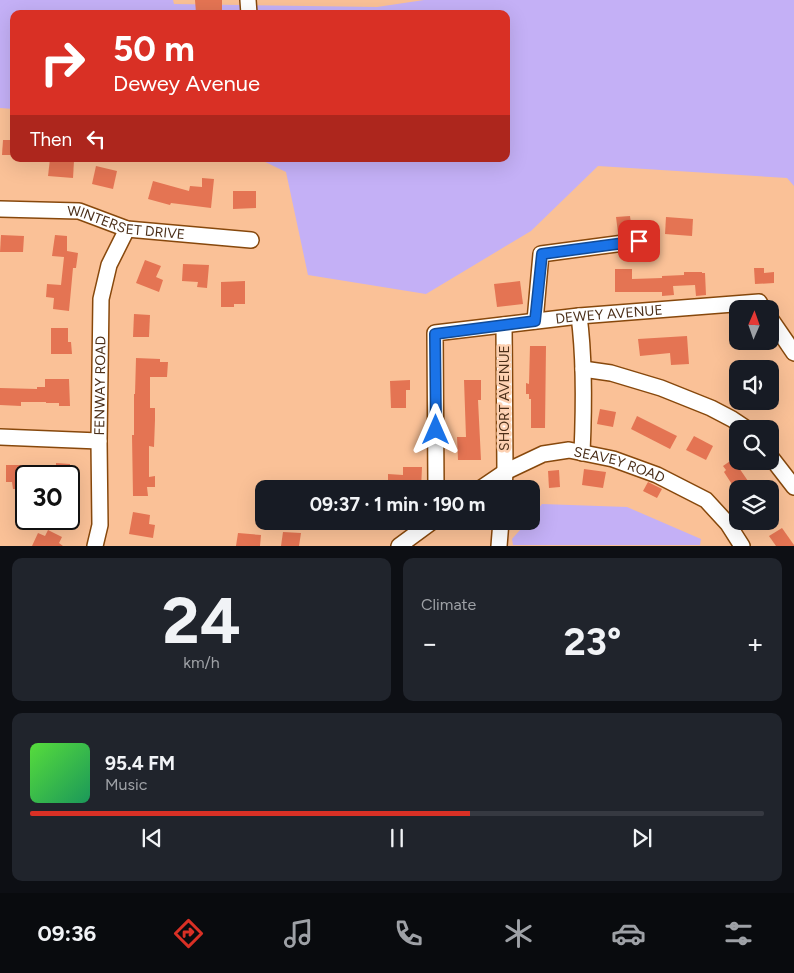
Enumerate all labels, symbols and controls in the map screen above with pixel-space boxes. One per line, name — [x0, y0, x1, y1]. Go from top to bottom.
text: 50 m — [113, 28, 195, 70]
icon: right — [30, 30, 95, 95]
text: Dewey Avenue — [113, 70, 260, 97]
icon: left — [82, 125, 110, 153]
text: Then — [30, 128, 72, 151]
street label: WINTERSET DRIVE — [67, 202, 186, 243]
pin — [618, 220, 660, 262]
icon: arrive — [625, 227, 653, 255]
north arrow — [729, 300, 779, 350]
map controls — [729, 300, 779, 530]
street label: DEWEY AVENUE — [554, 301, 663, 327]
street label: FENWAY ROAD — [91, 336, 109, 436]
street label: SHORT AVENUE — [496, 345, 513, 451]
button: sound — [729, 360, 779, 410]
position arrow — [409, 403, 461, 455]
button: search — [729, 420, 779, 470]
street label: SEAVEY ROAD — [572, 443, 668, 486]
speed limit sign: 30 — [15, 465, 80, 530]
button: layers — [729, 480, 779, 530]
text: 09:37 · 1 min · 190 m — [310, 493, 485, 516]
text: 24 — [162, 581, 241, 659]
text: Climate — [421, 595, 476, 614]
text: 23° — [564, 619, 621, 665]
text: − — [421, 626, 438, 660]
text: + — [747, 626, 764, 660]
text: km/h — [183, 653, 220, 672]
text: 95.4 FM — [105, 752, 175, 775]
text: Music — [105, 775, 147, 794]
icon: previous — [138, 824, 166, 852]
icon: pause — [383, 824, 411, 852]
icon: next — [628, 824, 656, 852]
icon: directions — [171, 916, 206, 951]
icon: music — [281, 916, 316, 951]
icon: phone — [391, 916, 426, 951]
icon: climate — [501, 916, 536, 951]
icon: car — [611, 916, 646, 951]
icon: filters — [721, 916, 756, 951]
text: 09:36 — [38, 920, 96, 947]

